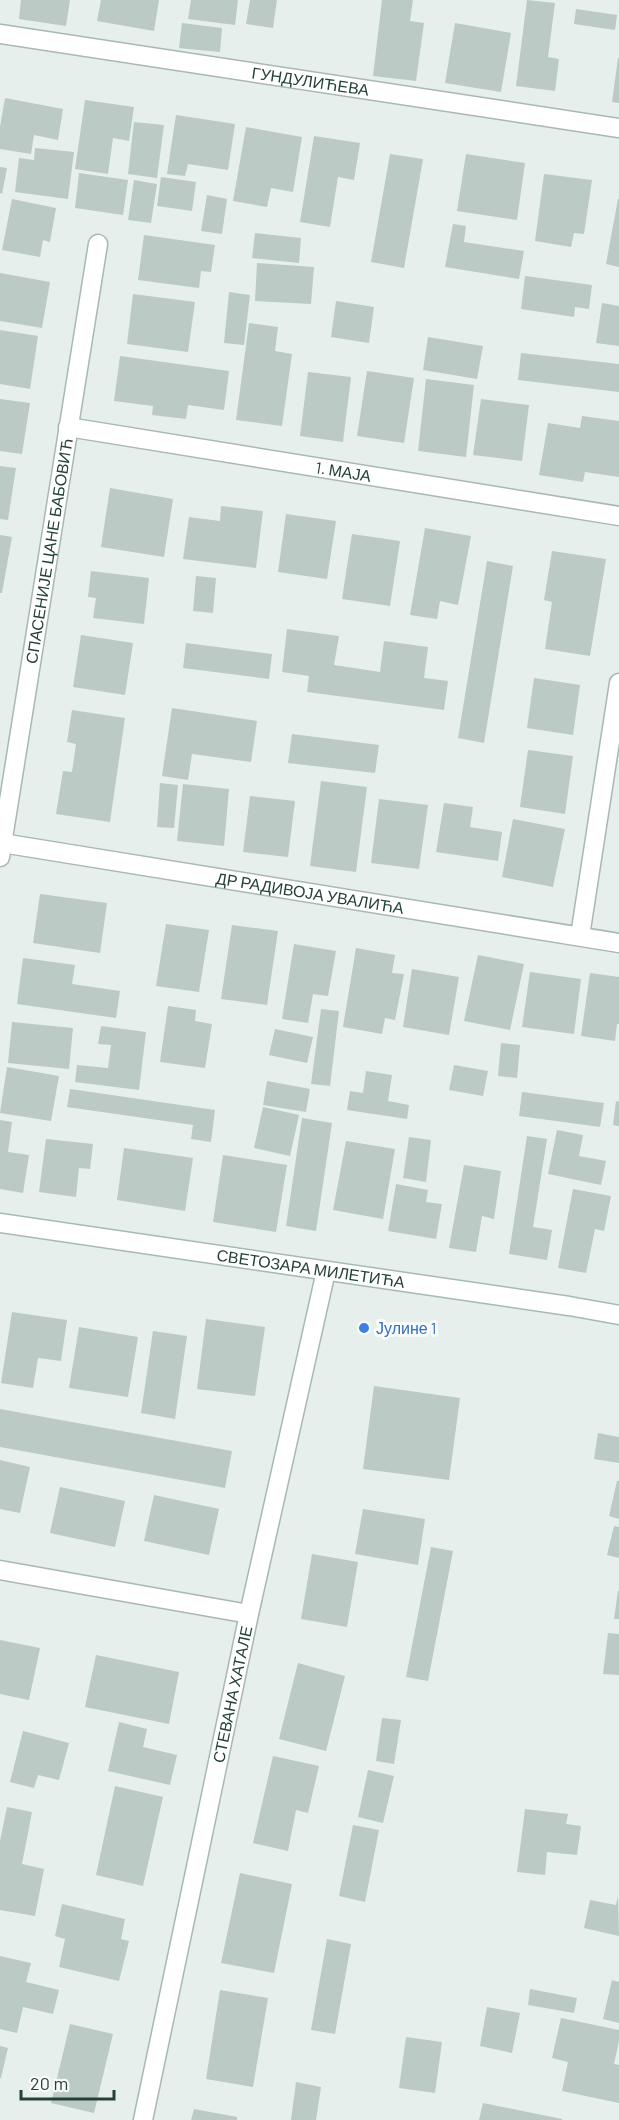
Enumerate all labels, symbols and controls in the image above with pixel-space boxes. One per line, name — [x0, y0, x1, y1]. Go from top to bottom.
street label: ГУНДУЛИЋЕВА — [251, 62, 371, 99]
street label: СПАСЕНИЈЕ ЦАНЕ БАБОВИЋ — [21, 437, 76, 665]
street label: 1. МАЈА — [314, 457, 373, 485]
street label: ДР РАДИВОЈА УВАЛИЋА — [215, 868, 406, 917]
street label: СВЕТОЗАРА МИЛЕТИЋА — [215, 1245, 406, 1291]
place label: Јулине 1 — [376, 1318, 436, 1337]
marker: Јулине 1 — [357, 1321, 371, 1335]
street label: СТЕВАНА ХАТАЛЕ — [208, 1624, 255, 1764]
scale bar — [21, 2063, 114, 2101]
text: 20 m — [30, 2072, 68, 2094]

